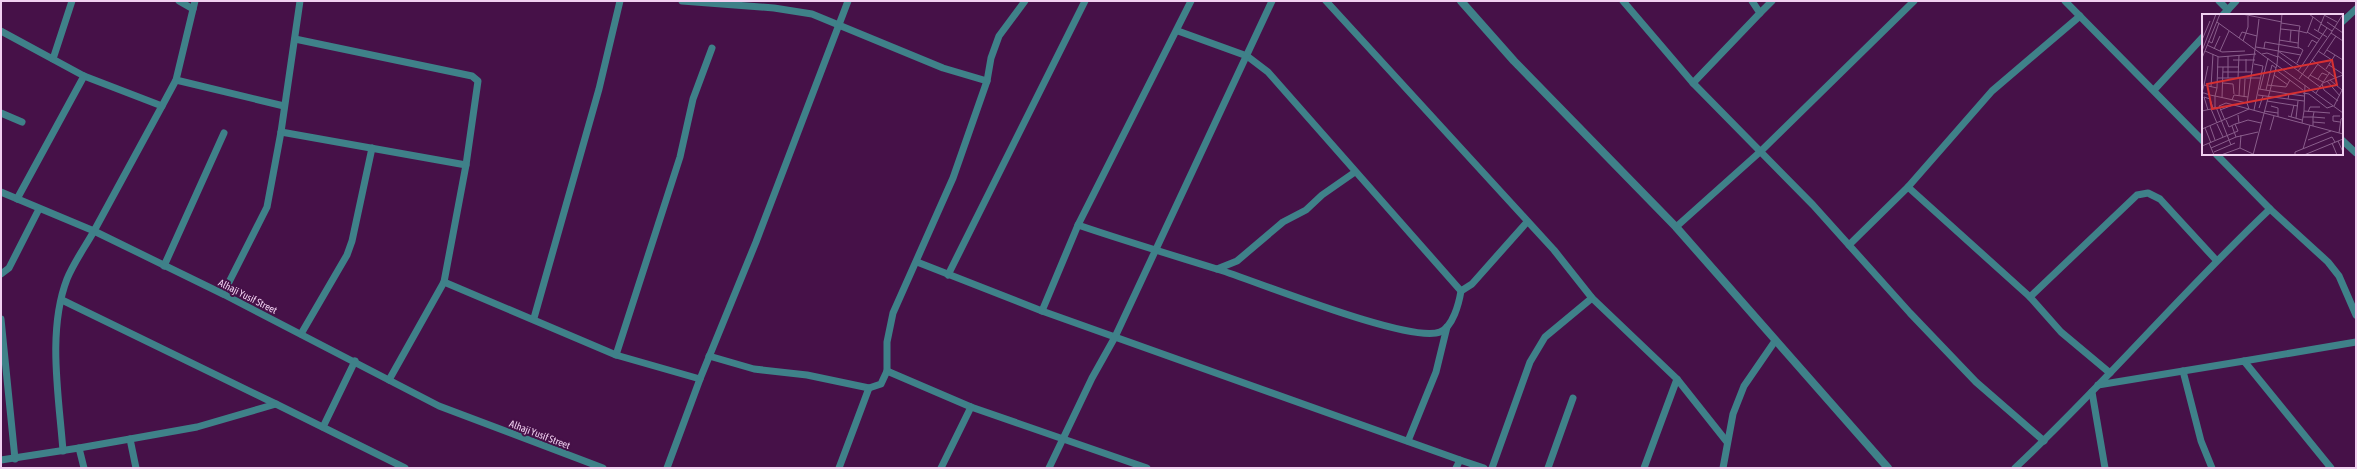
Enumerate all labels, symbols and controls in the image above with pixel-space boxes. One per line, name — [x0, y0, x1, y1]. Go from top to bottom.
inset map — [2202, 14, 2343, 155]
street label: Alhaji Yusif Street — [217, 277, 279, 316]
street label: Alhaji Yusif Street — [508, 418, 572, 451]

